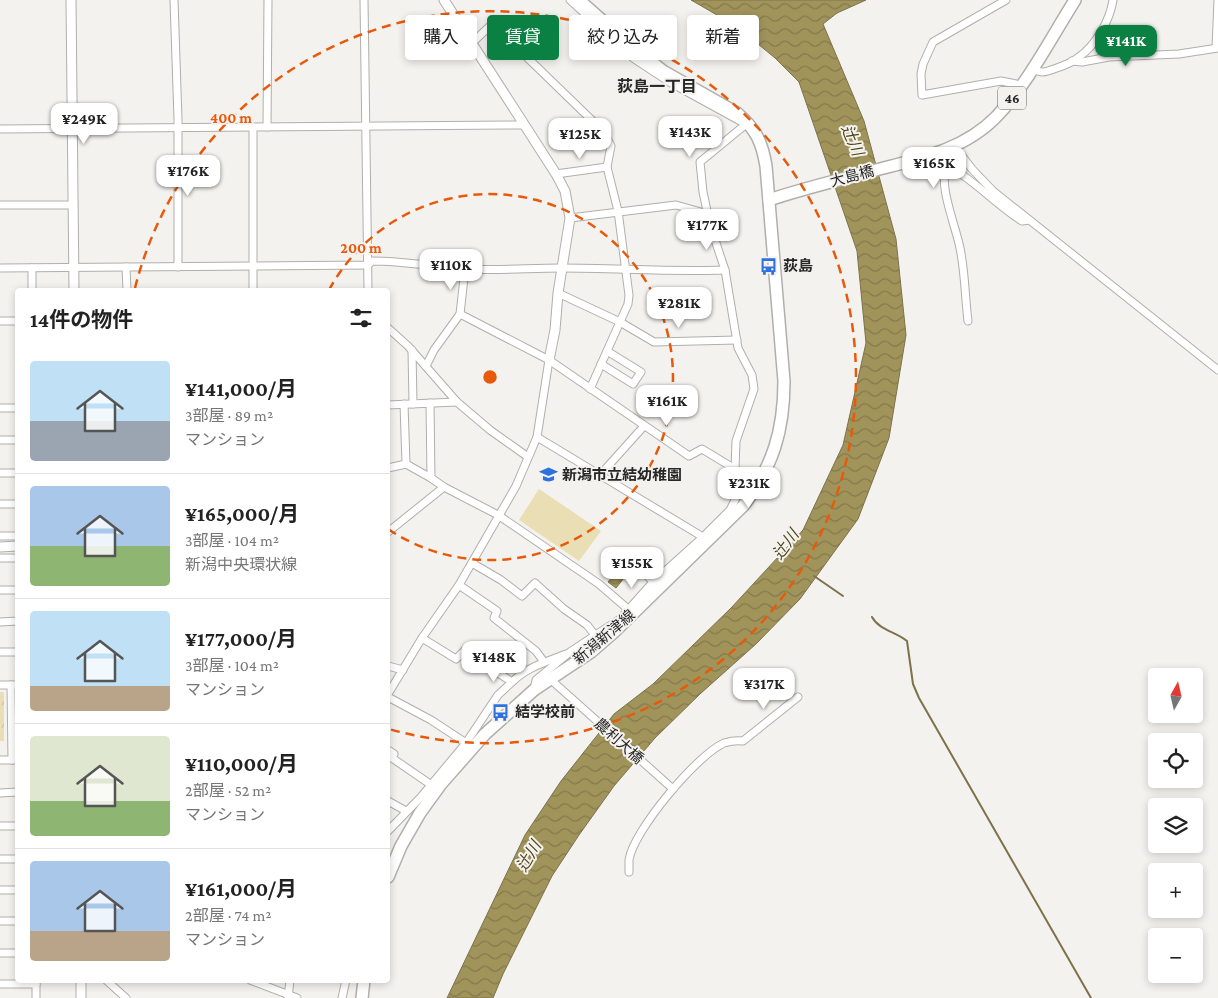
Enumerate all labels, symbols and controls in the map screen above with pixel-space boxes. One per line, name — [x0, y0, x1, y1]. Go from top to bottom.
chip: 購入 — [405, 15, 477, 60]
chip: 賃貸 — [487, 15, 559, 60]
chip: 絞り込み — [569, 15, 677, 60]
chip: 新着 — [687, 15, 759, 60]
pin: ¥141K — [1091, 24, 1161, 67]
text: ¥141K — [1106, 32, 1146, 49]
district label: 荻島一丁目 — [617, 78, 697, 95]
road number: 46 — [998, 86, 1026, 110]
pin: ¥249K — [49, 102, 119, 145]
text: ¥249K — [62, 110, 106, 127]
text: 400 m — [210, 110, 252, 126]
pin: ¥143K — [655, 116, 725, 158]
pin: ¥125K — [545, 118, 615, 160]
water label: 辻川 — [838, 122, 867, 160]
text: ¥143K — [669, 123, 711, 140]
text: ¥125K — [559, 125, 601, 142]
pin: ¥165K — [899, 146, 969, 189]
pin: ¥176K — [153, 154, 223, 197]
text: ¥165K — [913, 154, 955, 171]
text: ¥176K — [167, 162, 209, 179]
street label: 大島橋 — [828, 162, 876, 190]
pin: ¥177K — [672, 208, 742, 251]
text: ¥177K — [687, 216, 727, 233]
text: 200 m — [340, 240, 382, 256]
pin: ¥110K — [416, 248, 486, 291]
text: ¥110K — [430, 256, 472, 273]
bus stop icon: 荻島 — [759, 256, 779, 276]
place label: 荻島 — [783, 257, 813, 274]
pin: ¥281K — [644, 286, 714, 329]
text: ¥281K — [658, 294, 700, 311]
icon: filters — [347, 304, 375, 332]
text: 14件の物件 — [30, 308, 133, 332]
centre of rings — [481, 368, 499, 386]
text: ¥141,000/月 — [185, 377, 297, 401]
icon: home — [70, 381, 130, 441]
pin: ¥161K — [632, 384, 702, 427]
text: ¥161K — [647, 392, 687, 409]
text: 3部屋 · 89 m² — [185, 407, 273, 424]
text: マンション — [185, 431, 265, 448]
school or university icon: 新潟市立結幼稚園 — [538, 465, 558, 485]
pin: ¥231K — [714, 466, 784, 509]
place label: 新潟市立結幼稚園 — [562, 467, 682, 483]
text: ¥231K — [728, 474, 770, 491]
text: ¥165,000/月 — [185, 502, 299, 526]
icon: home — [70, 506, 130, 566]
water label: 辻川 — [769, 525, 803, 562]
text: 3部屋 · 104 m² — [185, 532, 279, 549]
pin: ¥155K — [597, 546, 667, 589]
text: ¥155K — [612, 554, 652, 571]
text: 新潟中央環状線 — [185, 556, 297, 573]
street label: 新潟新津線 — [570, 607, 638, 667]
text: ¥177,000/月 — [185, 627, 297, 651]
icon: home — [70, 631, 130, 691]
pin: ¥148K — [459, 640, 529, 683]
text: ¥148K — [472, 648, 516, 665]
text: 3部屋 · 104 m² — [185, 657, 279, 674]
pin: ¥317K — [729, 668, 799, 710]
north arrow — [1148, 668, 1202, 722]
map controls — [1148, 668, 1203, 983]
text: ¥317K — [744, 675, 784, 692]
text: マンション — [185, 681, 265, 698]
bus stop icon: 結学校前 — [491, 702, 511, 722]
place label: 結学校前 — [515, 703, 575, 720]
street label: 農利大橋 — [591, 715, 647, 767]
button: locate — [1148, 733, 1203, 788]
text: ¥110,000/月 — [185, 752, 298, 776]
icon: home — [70, 756, 130, 816]
text: 2部屋 · 52 m² — [185, 782, 271, 799]
button: layers — [1148, 798, 1203, 853]
text: マンション — [185, 806, 265, 823]
water label: 辻川 — [513, 836, 545, 874]
button: + — [1148, 863, 1203, 918]
text: ¥161,000/月 — [185, 877, 297, 901]
icon: home — [70, 881, 130, 941]
text: 2部屋 · 74 m² — [185, 907, 272, 924]
button: − — [1148, 928, 1203, 983]
text: マンション — [185, 931, 265, 948]

